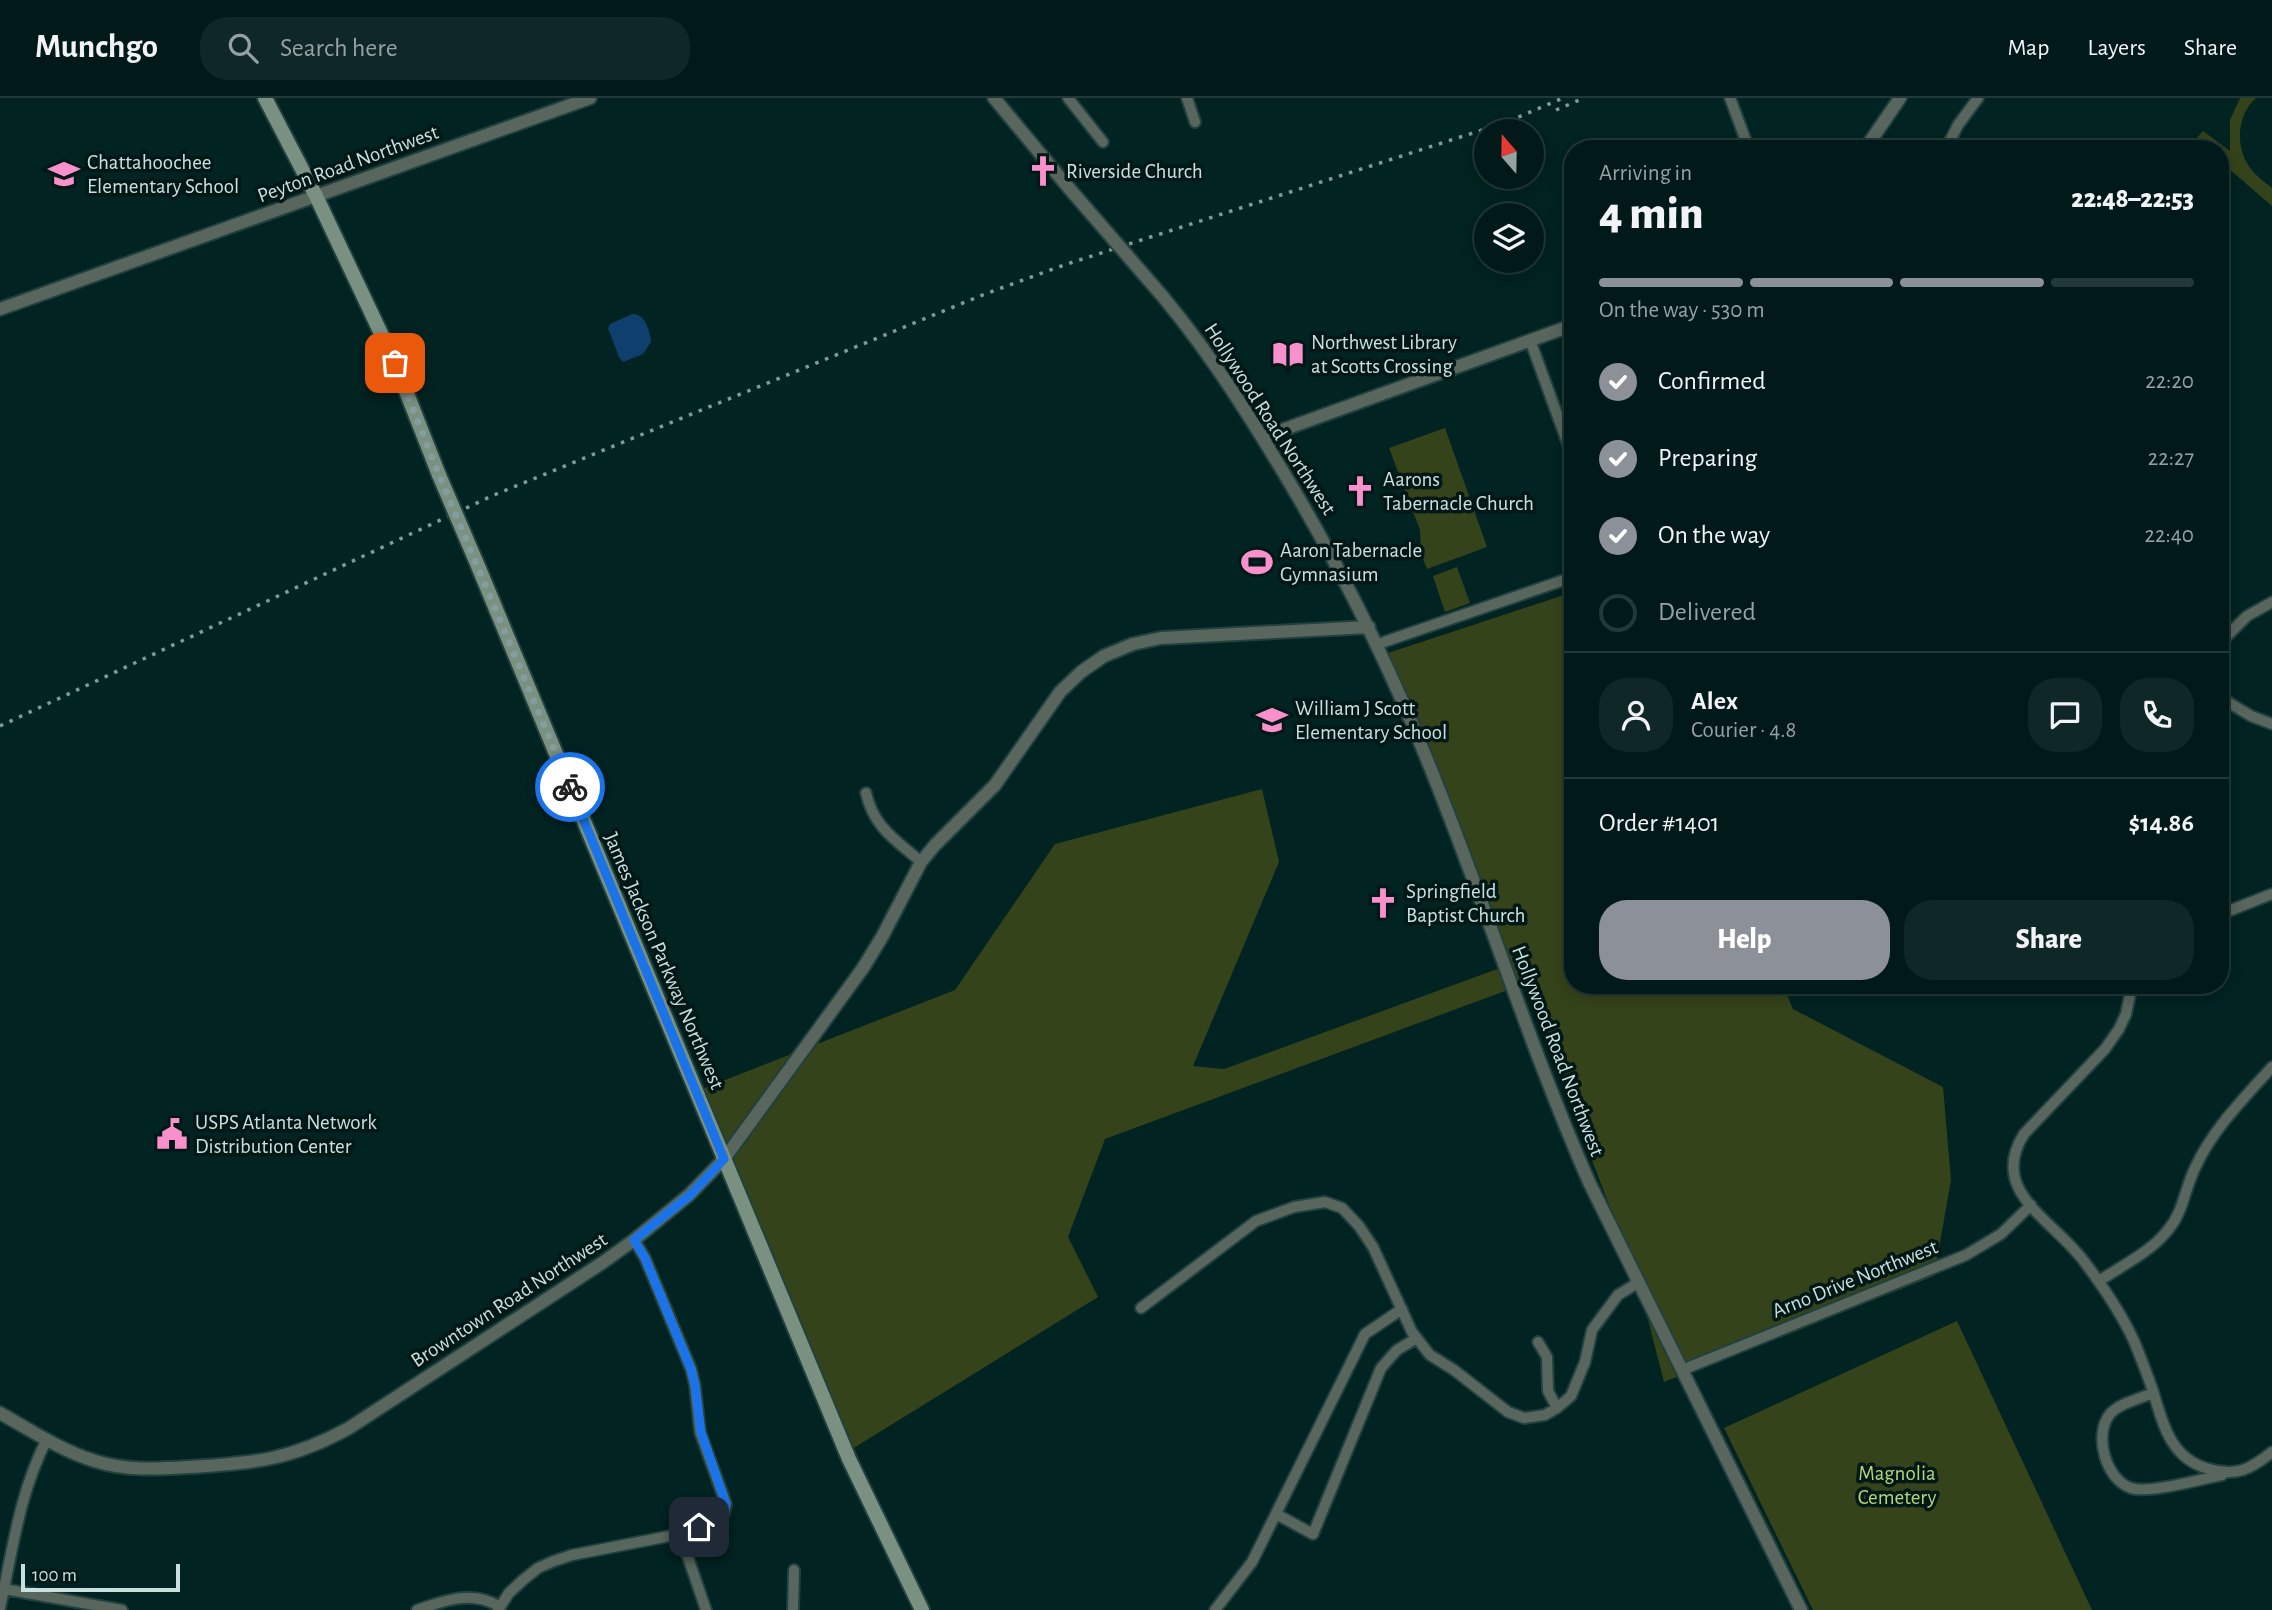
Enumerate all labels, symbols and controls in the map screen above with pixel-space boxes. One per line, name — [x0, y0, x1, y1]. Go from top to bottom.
search box — [200, 17, 690, 80]
icon: search — [224, 29, 262, 67]
text: Munchgo — [35, 31, 158, 64]
text: Search here — [280, 35, 398, 61]
text: Map — [2007, 36, 2049, 60]
text: Layers — [2087, 36, 2146, 60]
text: Share — [2184, 36, 2237, 60]
north arrow — [1474, 119, 1544, 189]
map controls — [1474, 119, 1544, 273]
street label: Peyton Road Northwest — [255, 121, 442, 206]
place label: Chattahoochee Elementary School — [87, 152, 239, 197]
church icon: Riverside Church — [1026, 154, 1060, 188]
school or university icon: Chattahoochee Elementary School — [47, 157, 81, 191]
place label: Riverside Church — [1066, 161, 1203, 182]
text: Arriving in — [1599, 162, 1692, 185]
text: 22:48–22:53 — [2071, 186, 2194, 212]
text: 4 min — [1599, 191, 1704, 237]
button: layers — [1474, 203, 1544, 273]
text: On the way · 530 m — [1599, 299, 1765, 322]
street label: Hollywood Road Northwest — [1200, 319, 1340, 519]
place label: Northwest Library at Scotts Crossing — [1311, 332, 1457, 377]
pin — [365, 333, 425, 393]
library icon: Northwest Library at Scotts Crossing — [1271, 337, 1305, 371]
icon: bag — [376, 344, 414, 382]
icon: check — [1599, 363, 1637, 401]
text: Confirmed — [1658, 368, 1766, 394]
text: 22:20 — [2145, 370, 2194, 393]
icon: check — [1599, 440, 1637, 478]
text: Preparing — [1658, 445, 1757, 471]
text: 22:27 — [2148, 447, 2194, 470]
place label: Aarons Tabernacle Church — [1383, 469, 1534, 514]
church icon: Aarons Tabernacle Church — [1343, 474, 1377, 508]
icon: check — [1599, 517, 1637, 555]
text: On the way — [1658, 522, 1770, 548]
text: 22:40 — [2145, 524, 2194, 547]
place label: Aaron Tabernacle Gymnasium — [1280, 540, 1422, 585]
sports icon: Aaron Tabernacle Gymnasium — [1240, 545, 1274, 579]
text: Delivered — [1658, 599, 1756, 625]
button: person — [1599, 678, 1673, 752]
button: chat — [2028, 678, 2102, 752]
button: phone — [2120, 678, 2194, 752]
text: Alex — [1691, 688, 1738, 714]
place label: William J Scott Elementary School — [1295, 698, 1447, 743]
school or university icon: William J Scott Elementary School — [1255, 703, 1289, 737]
text: Courier · 4.8 — [1691, 719, 1796, 742]
courier — [535, 752, 605, 822]
icon: bike — [551, 768, 589, 806]
text: Order #1401 — [1599, 810, 1720, 836]
text: $14.86 — [2129, 810, 2194, 836]
street label: James Jackson Parkway Northwest — [600, 829, 728, 1093]
place label: Springfield Baptist Church — [1406, 881, 1526, 926]
church icon: Springfield Baptist Church — [1366, 886, 1400, 920]
button: Help — [1599, 900, 1890, 980]
button: Share — [1904, 900, 2194, 980]
street label: Hollywood Road Northwest — [1508, 943, 1608, 1159]
place label: USPS Atlanta Network Distribution Center — [195, 1112, 377, 1157]
public building icon: USPS Atlanta Network Distribution Center — [155, 1117, 189, 1151]
street label: Browntown Road Northwest — [407, 1229, 611, 1371]
street label: Arno Drive Northwest — [1769, 1236, 1941, 1322]
park label: Magnolia Cemetery — [1858, 1463, 1936, 1508]
pin — [669, 1497, 729, 1557]
icon: home — [680, 1508, 718, 1546]
scale bar — [21, 1561, 180, 1593]
text: 100 m — [32, 1566, 77, 1585]

